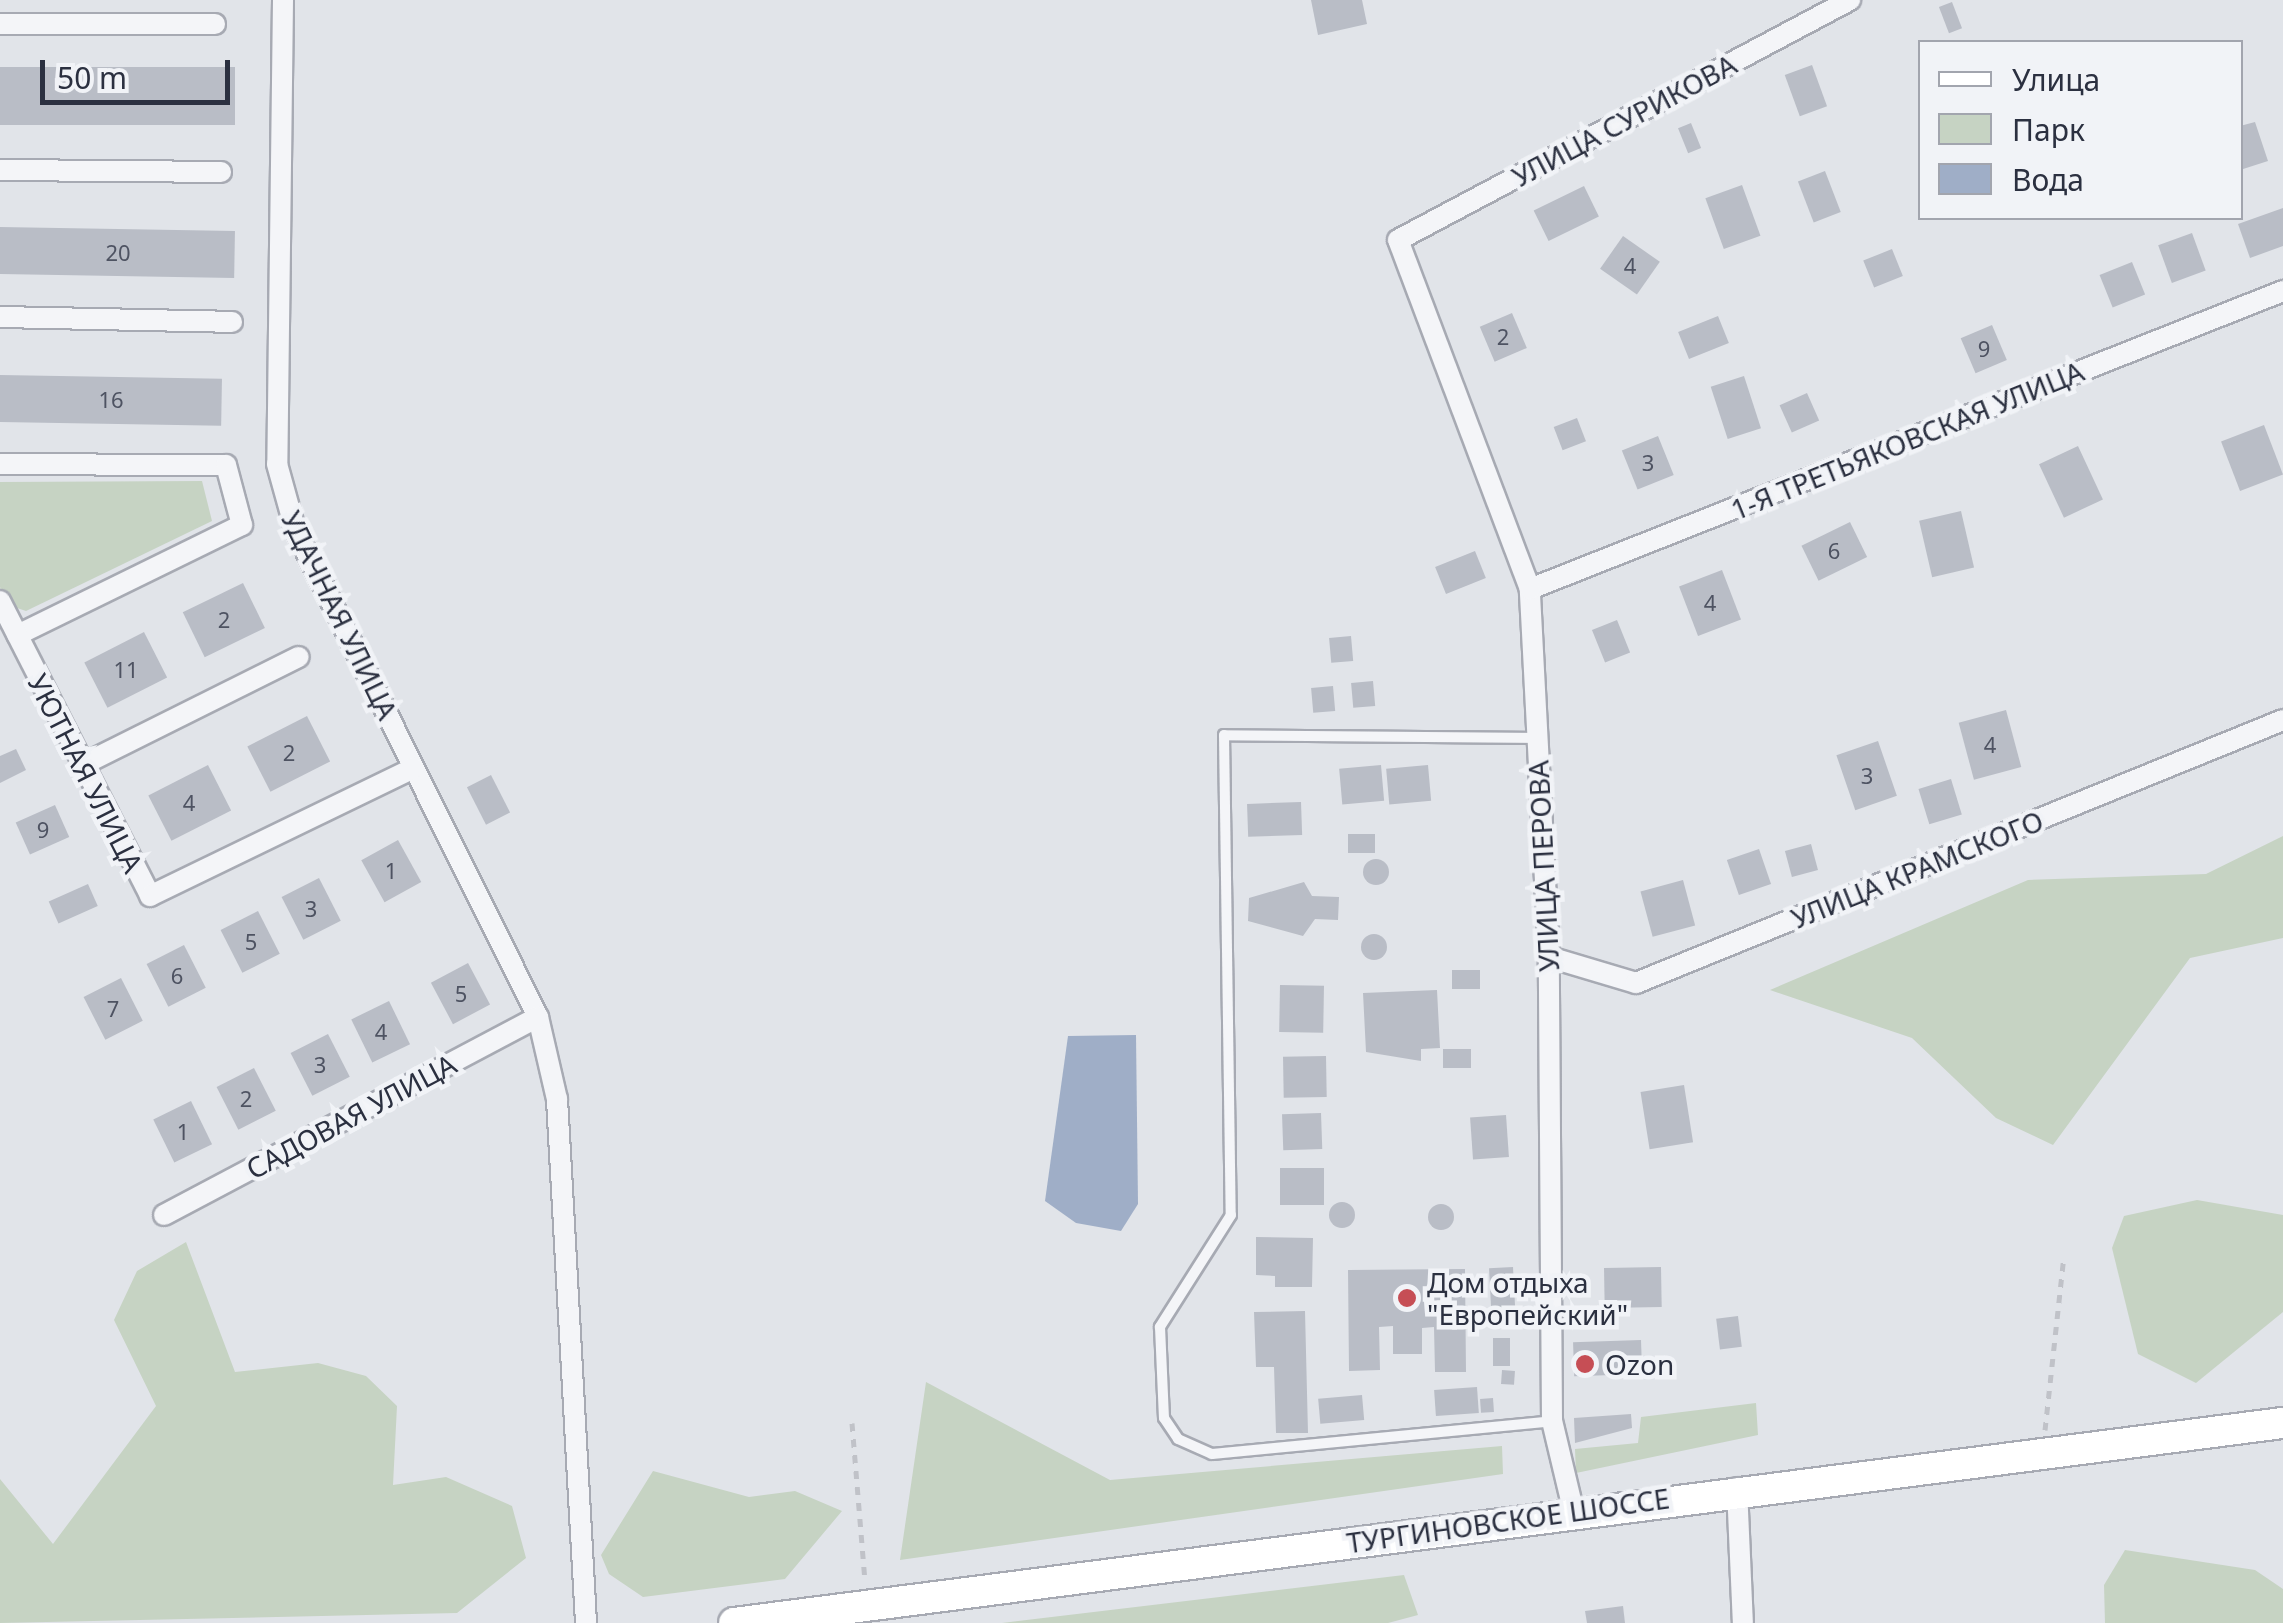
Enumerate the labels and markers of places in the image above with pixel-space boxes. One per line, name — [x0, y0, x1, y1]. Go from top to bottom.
place label: Дом отдыха "Европейский" — [1427, 1265, 1628, 1331]
marker: Дом отдыха "Европейский" — [1396, 1287, 1418, 1309]
place label: Ozon — [1605, 1347, 1674, 1381]
marker: Ozon — [1574, 1353, 1596, 1375]

